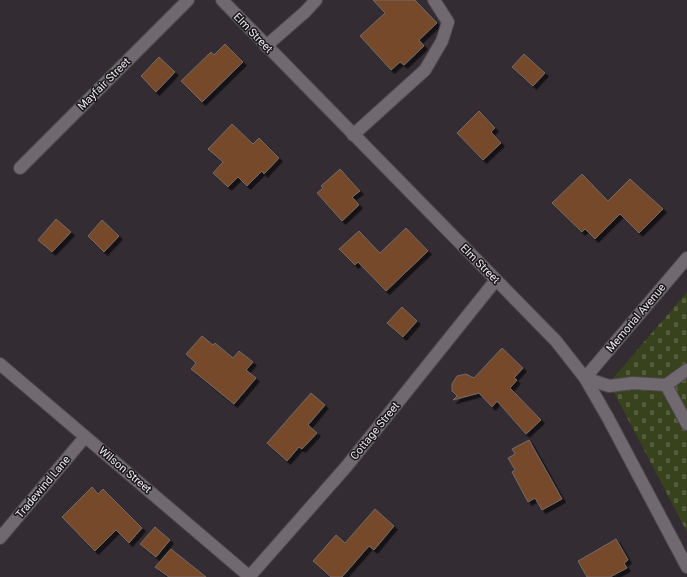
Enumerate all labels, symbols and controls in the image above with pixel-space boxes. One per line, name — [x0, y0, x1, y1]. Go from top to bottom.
street label: Elm Street — [231, 10, 275, 56]
street label: Mayfair Street — [75, 55, 133, 113]
street label: Elm Street — [458, 242, 503, 287]
street label: Memorial Avenue — [604, 281, 668, 355]
street label: Cottage Street — [348, 399, 402, 462]
street label: Wilson Street — [96, 444, 154, 496]
street label: Tradewind Lane — [13, 453, 73, 521]

